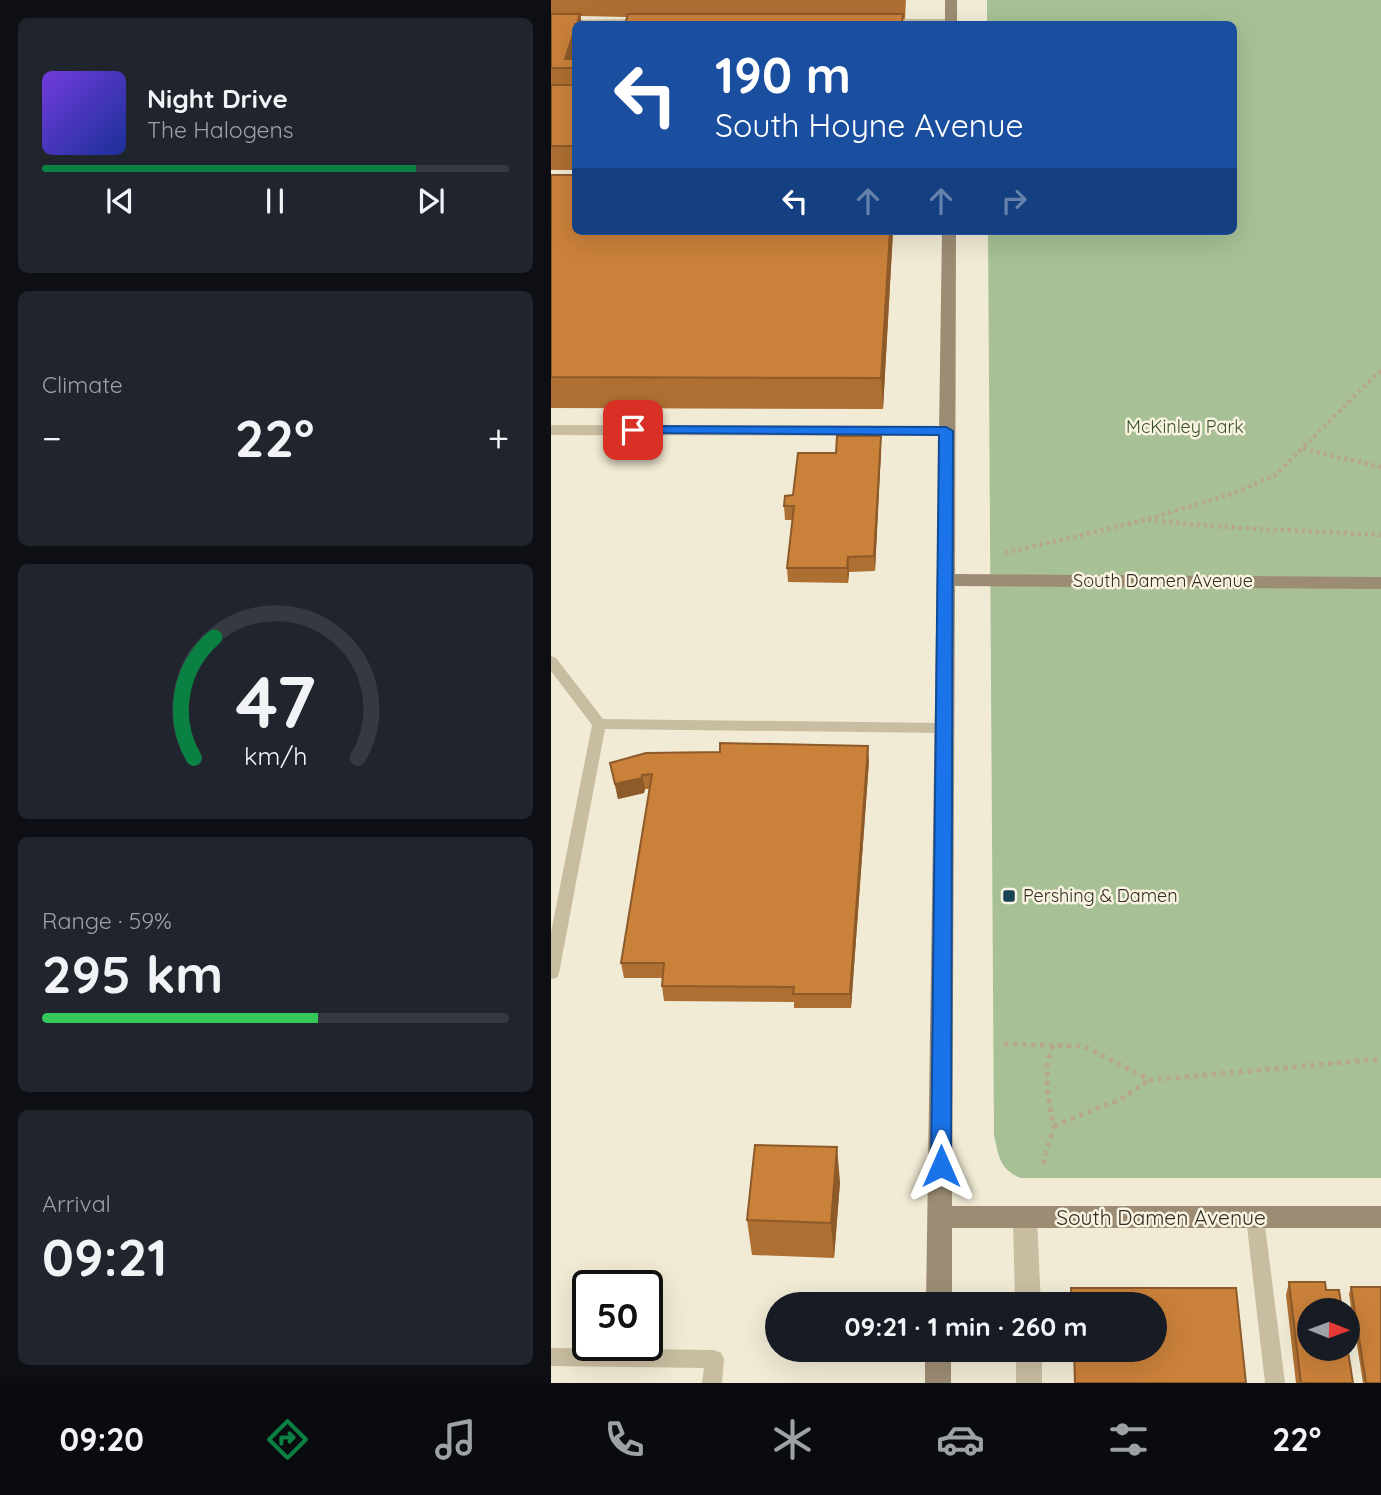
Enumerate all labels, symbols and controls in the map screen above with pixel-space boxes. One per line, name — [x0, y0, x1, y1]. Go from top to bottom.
text: 190 m — [715, 44, 851, 105]
icon: left — [600, 49, 691, 140]
text: Night Drive — [147, 82, 288, 115]
text: South Hoyne Avenue — [715, 105, 1024, 145]
text: The Halogens — [147, 115, 294, 144]
icon: previous — [101, 182, 139, 220]
icon: pause — [256, 182, 294, 220]
icon: next — [412, 182, 450, 220]
icon: left — [776, 182, 814, 220]
icon: ahead — [849, 182, 887, 220]
icon: ahead — [922, 182, 960, 220]
icon: right — [995, 182, 1033, 220]
text: Climate — [42, 370, 123, 399]
pin — [603, 400, 663, 460]
text: 22° — [235, 405, 314, 470]
icon: arrive — [614, 411, 652, 449]
text: − — [42, 414, 62, 462]
text: + — [488, 414, 509, 462]
park label: McKinley Park — [1126, 415, 1244, 438]
street label: South Damen Avenue — [1073, 569, 1253, 592]
text: 47 — [235, 655, 316, 746]
text: km/h — [244, 739, 307, 770]
place label: Pershing & Damen — [1023, 884, 1178, 907]
marker: Pershing & Damen — [1001, 888, 1017, 904]
text: Range · 59% — [42, 906, 172, 935]
text: 295 km — [42, 941, 223, 1006]
position arrow — [904, 1129, 978, 1203]
text: Arrival — [42, 1189, 111, 1218]
street label: South Damen Avenue — [1056, 1204, 1266, 1230]
text: 09:21 — [42, 1224, 167, 1289]
speed limit sign: 50 — [572, 1270, 663, 1361]
north arrow — [1297, 1298, 1359, 1362]
map controls — [1297, 1298, 1360, 1361]
text: 09:21 · 1 min · 260 m — [845, 1310, 1087, 1343]
icon: directions — [263, 1415, 312, 1464]
icon: music — [431, 1415, 480, 1464]
icon: phone — [600, 1415, 649, 1464]
icon: climate — [768, 1415, 817, 1464]
icon: car — [936, 1415, 985, 1464]
icon: filters — [1104, 1415, 1153, 1464]
text: 09:20 — [60, 1419, 144, 1459]
text: 22° — [1272, 1419, 1321, 1459]

